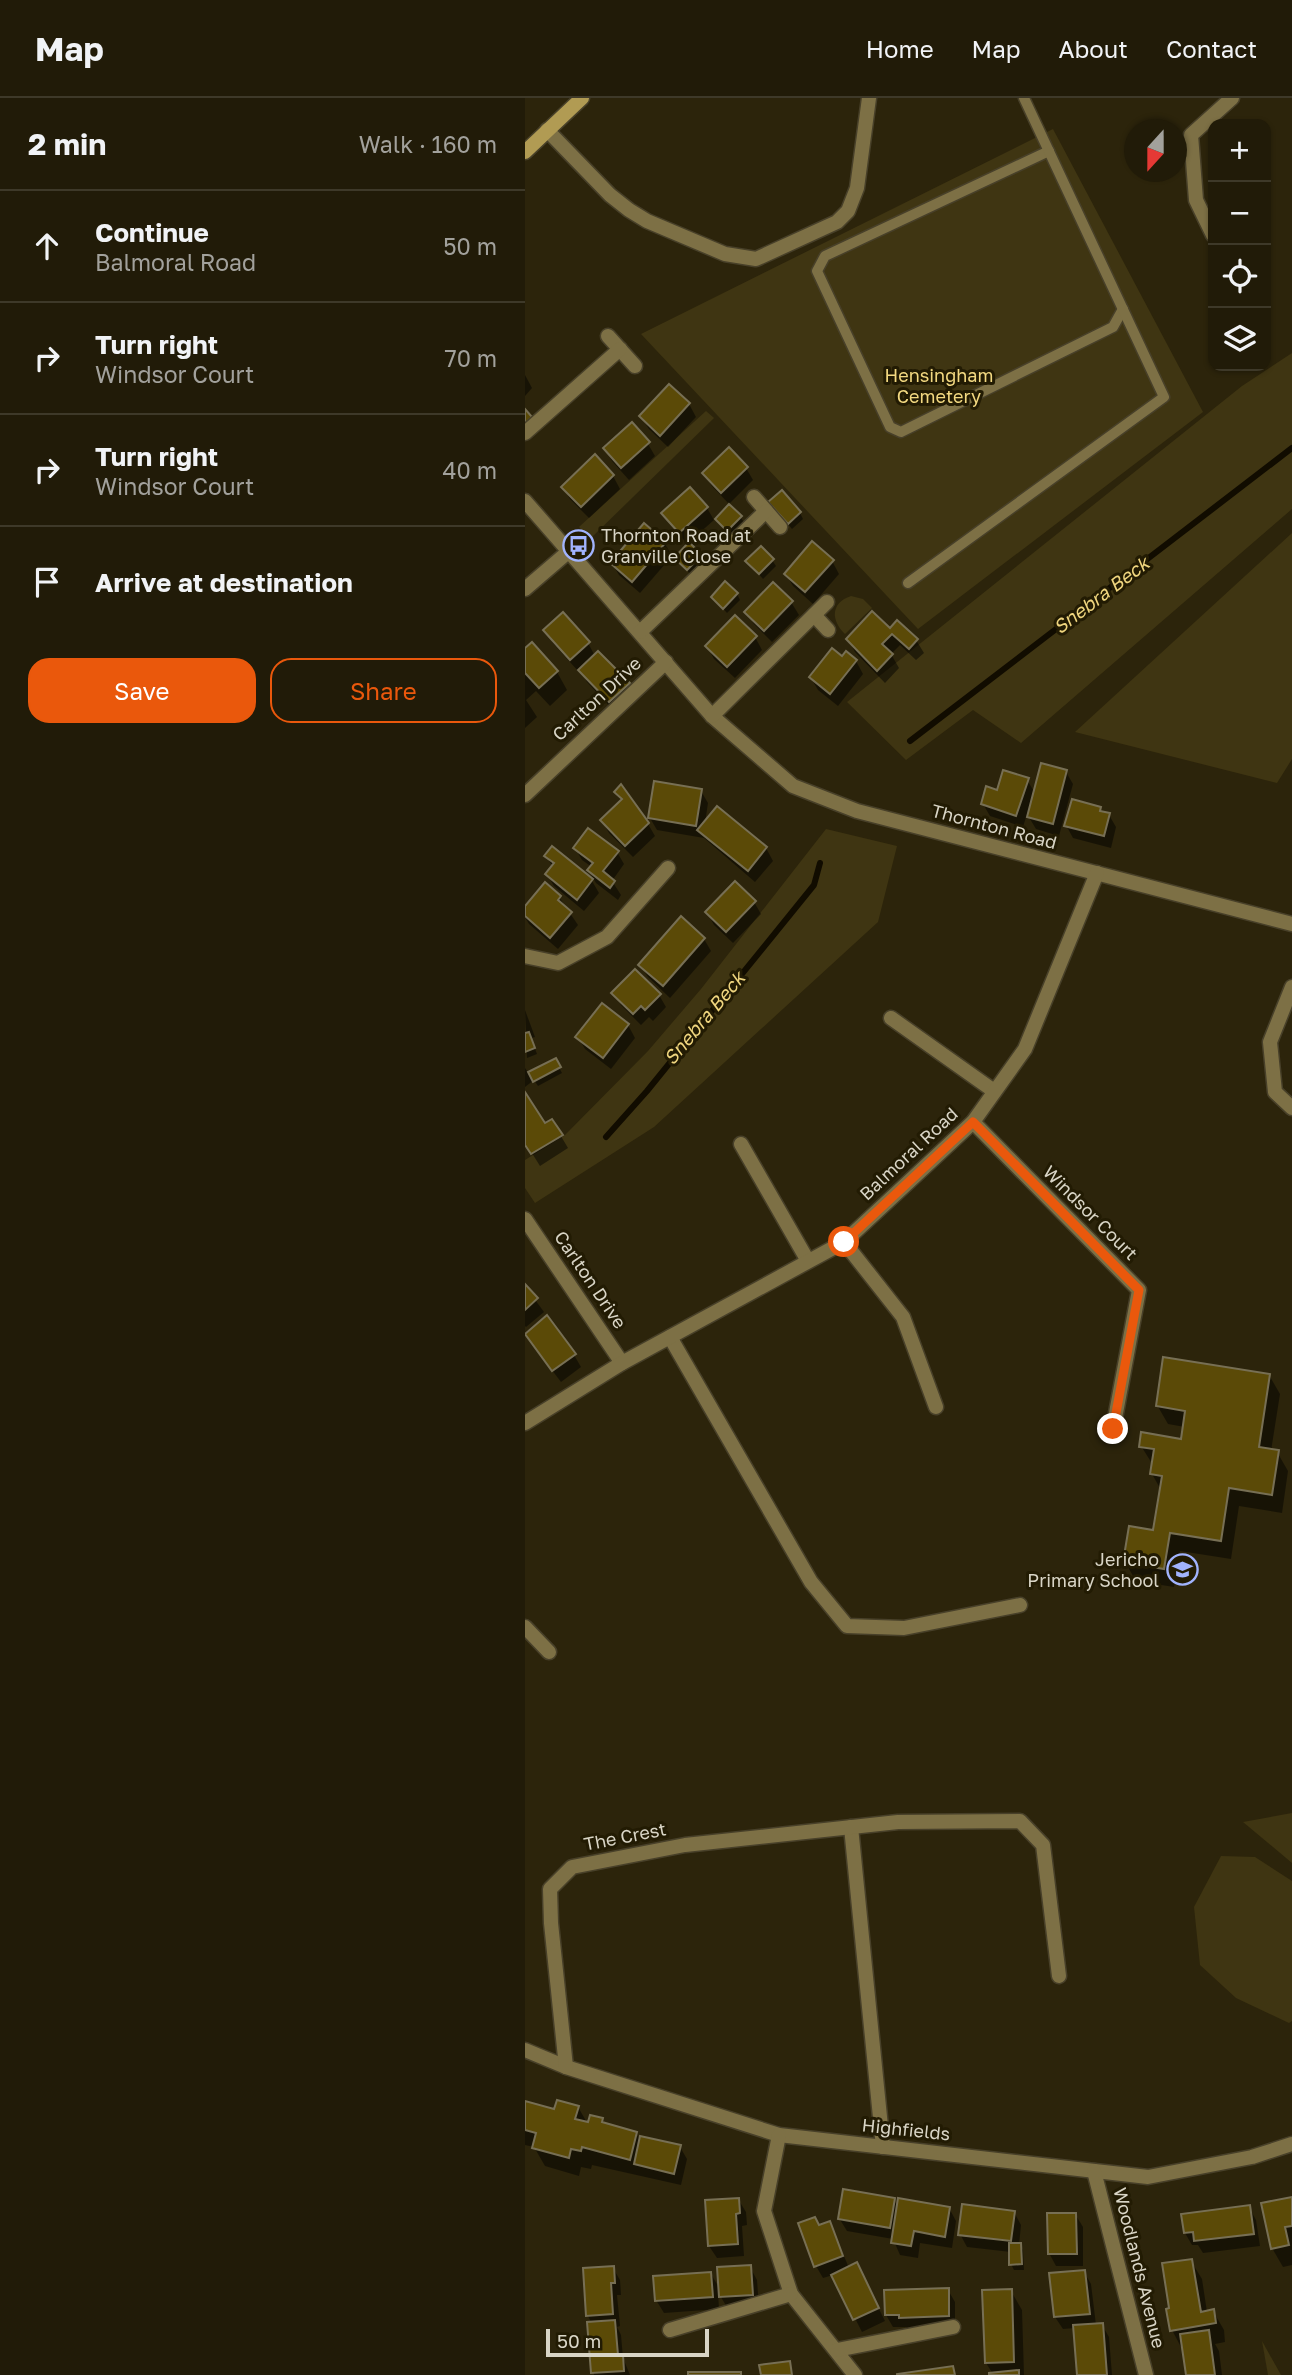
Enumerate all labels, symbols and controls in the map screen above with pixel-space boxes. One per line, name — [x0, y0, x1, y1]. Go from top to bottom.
text: Map — [35, 29, 104, 68]
text: Home — [866, 34, 934, 63]
text: Map — [972, 34, 1021, 63]
text: About — [1059, 34, 1128, 63]
text: Contact — [1166, 34, 1257, 63]
north arrow — [1124, 119, 1187, 182]
map controls — [1208, 119, 1271, 371]
button: + — [1208, 119, 1271, 182]
text: 2 min — [28, 126, 106, 162]
text: Walk · 160 m — [359, 130, 497, 158]
button: − — [1208, 182, 1271, 245]
text: Continue — [95, 217, 209, 248]
icon: ahead — [28, 227, 66, 265]
text: 50 m — [443, 232, 497, 260]
button: locate — [1208, 245, 1271, 308]
text: Balmoral Road — [95, 248, 256, 276]
button: layers — [1208, 308, 1271, 371]
text: Turn right — [95, 329, 218, 360]
icon: right — [28, 339, 66, 377]
text: 70 m — [444, 344, 497, 372]
text: Windsor Court — [95, 360, 254, 388]
park label: Hensingham Cemetery — [885, 364, 993, 407]
text: Turn right — [95, 441, 218, 472]
icon: right — [28, 451, 66, 489]
text: 40 m — [443, 456, 497, 484]
text: Windsor Court — [95, 472, 254, 500]
place label: Thornton Road at Granville Close — [601, 524, 751, 567]
bus stop icon: Thornton Road at Granville Close — [561, 529, 595, 563]
water label: Snebra Beck — [1048, 550, 1155, 638]
icon: arrive — [28, 563, 66, 601]
text: Arrive at destination — [95, 567, 353, 598]
street label: Carlton Drive — [547, 652, 645, 745]
button: Save — [28, 658, 256, 723]
button: Share — [270, 658, 497, 723]
street label: Thornton Road — [929, 799, 1059, 853]
water label: Snebra Beck — [658, 965, 751, 1069]
street label: Balmoral Road — [855, 1102, 962, 1204]
street label: Windsor Court — [1039, 1160, 1143, 1264]
street label: Carlton Drive — [550, 1226, 632, 1332]
route start — [828, 1226, 859, 1257]
route end — [1097, 1413, 1128, 1444]
place label: Jericho Primary School — [1027, 1548, 1159, 1591]
school or university icon: Jericho Primary School — [1165, 1553, 1199, 1587]
street label: The Crest — [582, 1817, 668, 1855]
street label: Highfields — [861, 2113, 951, 2145]
street label: Woodlands Avenue — [1109, 2185, 1171, 2350]
scale bar — [546, 2326, 709, 2358]
text: 50 m — [557, 2329, 601, 2352]

